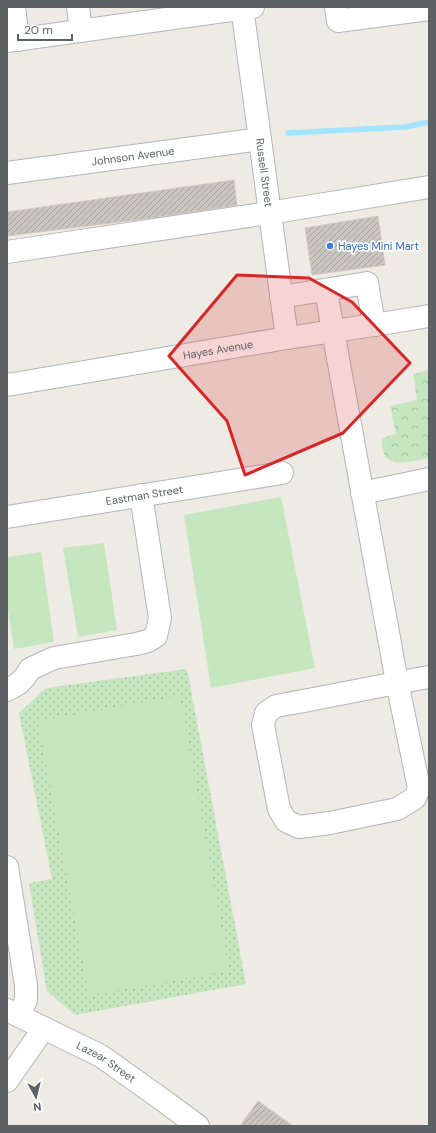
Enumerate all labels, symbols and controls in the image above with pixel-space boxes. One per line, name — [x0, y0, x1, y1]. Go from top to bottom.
scale bar — [18, 16, 72, 42]
text: 20 m — [24, 22, 53, 38]
street label: Russell Street — [253, 137, 276, 208]
street label: Johnson Avenue — [91, 144, 175, 169]
place label: Hayes Mini Mart — [338, 239, 419, 253]
marker: Hayes Mini Mart — [325, 241, 335, 251]
street label: Hayes Avenue — [182, 337, 254, 362]
street label: Eastman Street — [105, 482, 184, 508]
street label: Lazear Street — [74, 1038, 138, 1085]
north arrow — [16, 1077, 56, 1117]
text: N — [32, 1099, 42, 1114]

